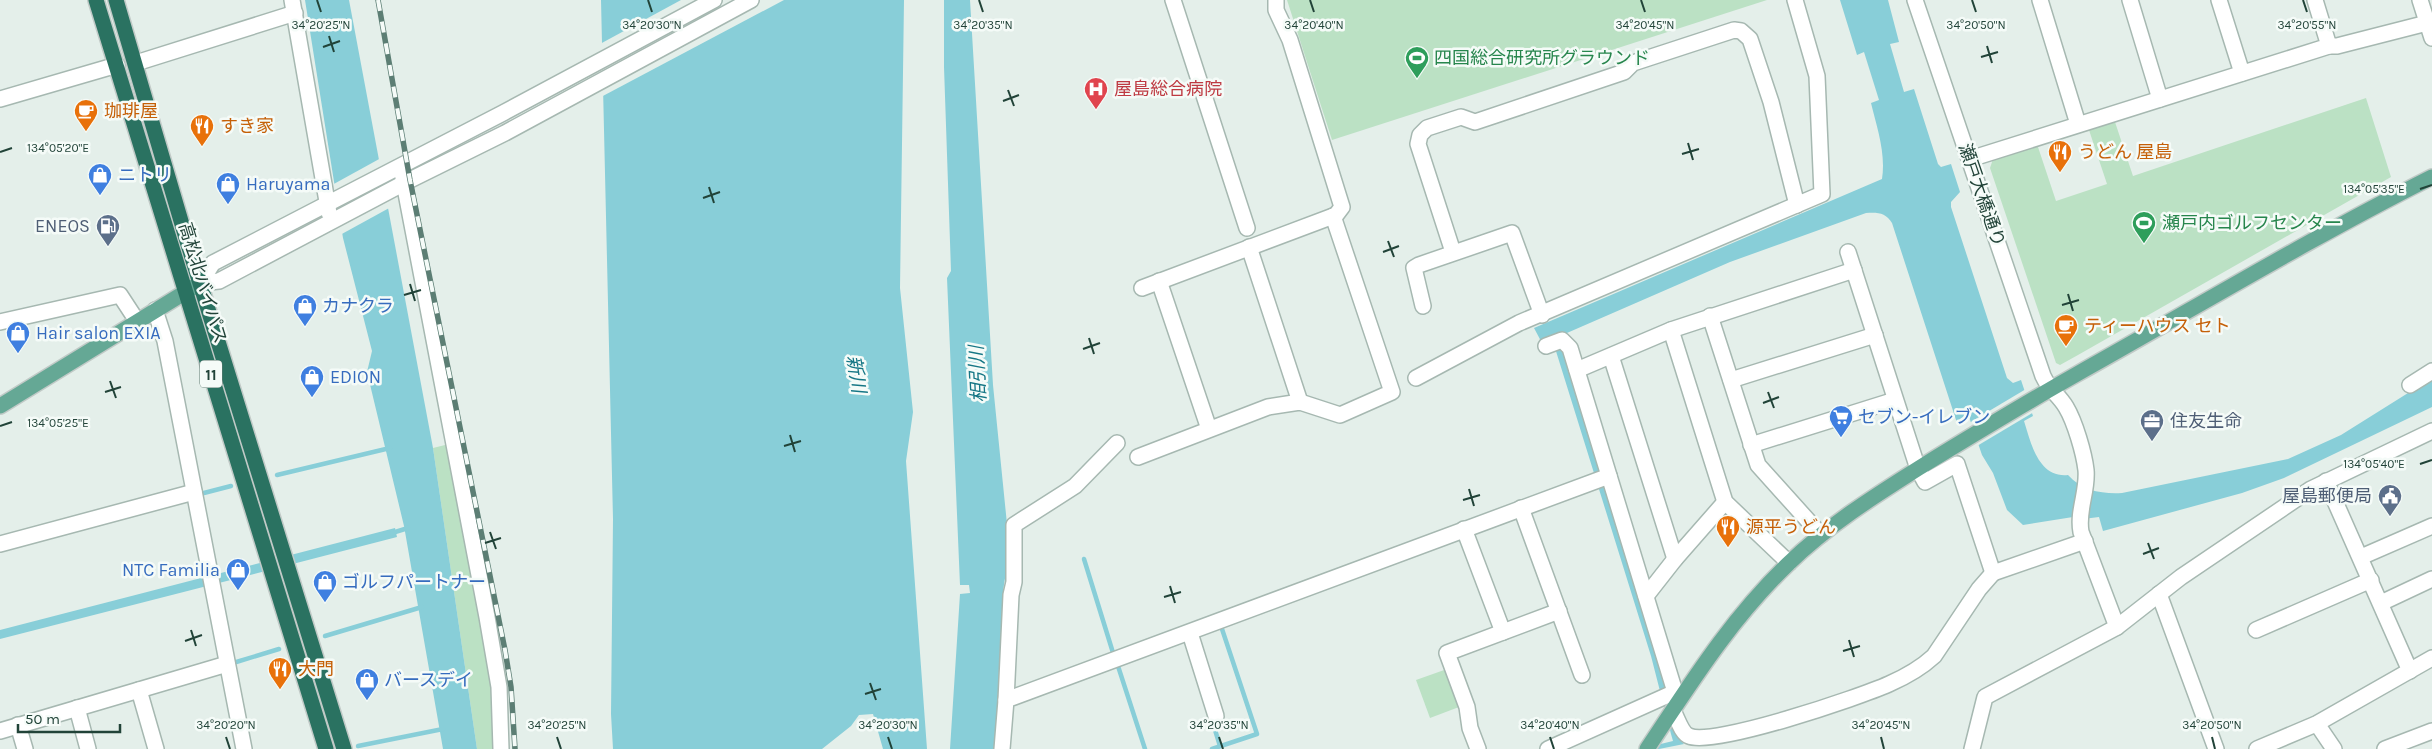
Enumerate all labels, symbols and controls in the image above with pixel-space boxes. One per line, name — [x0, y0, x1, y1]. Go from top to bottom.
text: 34°20'25"N — [291, 18, 351, 32]
text: 34°20'30"N — [622, 18, 682, 32]
text: 34°20'35"N — [953, 18, 1013, 32]
text: 34°20'40"N — [1284, 18, 1344, 32]
text: 34°20'45"N — [1616, 18, 1674, 32]
text: 34°20'50"N — [1946, 18, 2006, 32]
text: 34°20'55"N — [2278, 18, 2337, 32]
sports icon: 四国総合研究所グラウンド — [1404, 45, 1430, 79]
place label: 四国総合研究所グラウンド — [1434, 47, 1650, 69]
hospital icon: 屋島総合病院 — [1083, 76, 1109, 110]
place label: 屋島総合病院 — [1114, 78, 1222, 100]
cafe icon: 珈琲屋 — [73, 98, 99, 132]
place label: 珈琲屋 — [104, 100, 158, 122]
restaurant icon: すき家 — [189, 113, 215, 147]
place label: すき家 — [220, 115, 274, 137]
restaurant icon: うどん 屋島 — [2047, 139, 2073, 173]
street label: 瀬戸大橋通り — [1954, 140, 2010, 250]
text: 134°05'20"E — [27, 141, 89, 155]
place label: うどん 屋島 — [2078, 141, 2172, 163]
shop icon: ニトリ — [87, 162, 113, 196]
place label: ニトリ — [118, 164, 172, 186]
shop icon: Haruyama — [215, 171, 241, 205]
place label: Haruyama — [246, 173, 330, 195]
text: 134°05'35"E — [2343, 182, 2405, 196]
sports icon: 瀬戸内ゴルフセンター — [2131, 210, 2157, 244]
place label: 瀬戸内ゴルフセンター — [2162, 212, 2342, 234]
fuel station icon: ENEOS — [95, 213, 121, 247]
place label: ENEOS — [35, 215, 90, 237]
street label: 高松北バイパス — [174, 220, 232, 346]
shop icon: カナクラ — [292, 293, 318, 327]
place label: カナクラ — [322, 295, 394, 317]
cafe icon: ティーハウス セト — [2053, 313, 2079, 347]
place label: ティーハウス セト — [2084, 315, 2231, 337]
shop icon: Hair salon EXIA — [5, 320, 31, 354]
place label: Hair salon EXIA — [36, 322, 161, 344]
water label: 相引川 — [965, 343, 990, 403]
water label: 新川 — [842, 354, 870, 396]
road number: 11 — [200, 360, 222, 388]
shop icon: EDION — [299, 364, 325, 398]
place label: EDION — [330, 366, 381, 388]
supermarket icon: セブン-イレブン — [1828, 404, 1854, 438]
place label: セブン-イレブン — [1858, 406, 1990, 428]
office icon: 住友生命 — [2139, 408, 2165, 442]
place label: 住友生命 — [2170, 410, 2242, 432]
text: 134°05'25"E — [27, 416, 89, 430]
text: 134°05'40"E — [2343, 457, 2405, 471]
public building icon: 屋島郵便局 — [2377, 483, 2403, 517]
place label: 屋島郵便局 — [2282, 485, 2372, 507]
restaurant icon: 源平うどん — [1715, 514, 1741, 548]
place label: 源平うどん — [1746, 516, 1836, 538]
shop icon: NTC Familia — [225, 557, 251, 591]
place label: NTC Familia — [122, 559, 220, 581]
shop icon: ゴルフパートナー — [312, 569, 338, 603]
place label: ゴルフパートナー — [342, 571, 486, 593]
restaurant icon: 大門 — [267, 656, 293, 690]
place label: 大門 — [298, 658, 334, 680]
shop icon: バースデイ — [354, 667, 380, 701]
place label: バースデイ — [384, 669, 473, 691]
scale bar — [18, 702, 120, 734]
text: 50 m — [25, 710, 60, 728]
text: 34°20'20"N — [196, 718, 256, 732]
text: 34°20'25"N — [527, 718, 587, 732]
text: 34°20'30"N — [858, 718, 918, 732]
text: 34°20'35"N — [1189, 718, 1249, 732]
text: 34°20'40"N — [1520, 718, 1580, 732]
text: 34°20'45"N — [1852, 718, 1910, 732]
text: 34°20'50"N — [2182, 718, 2242, 732]

